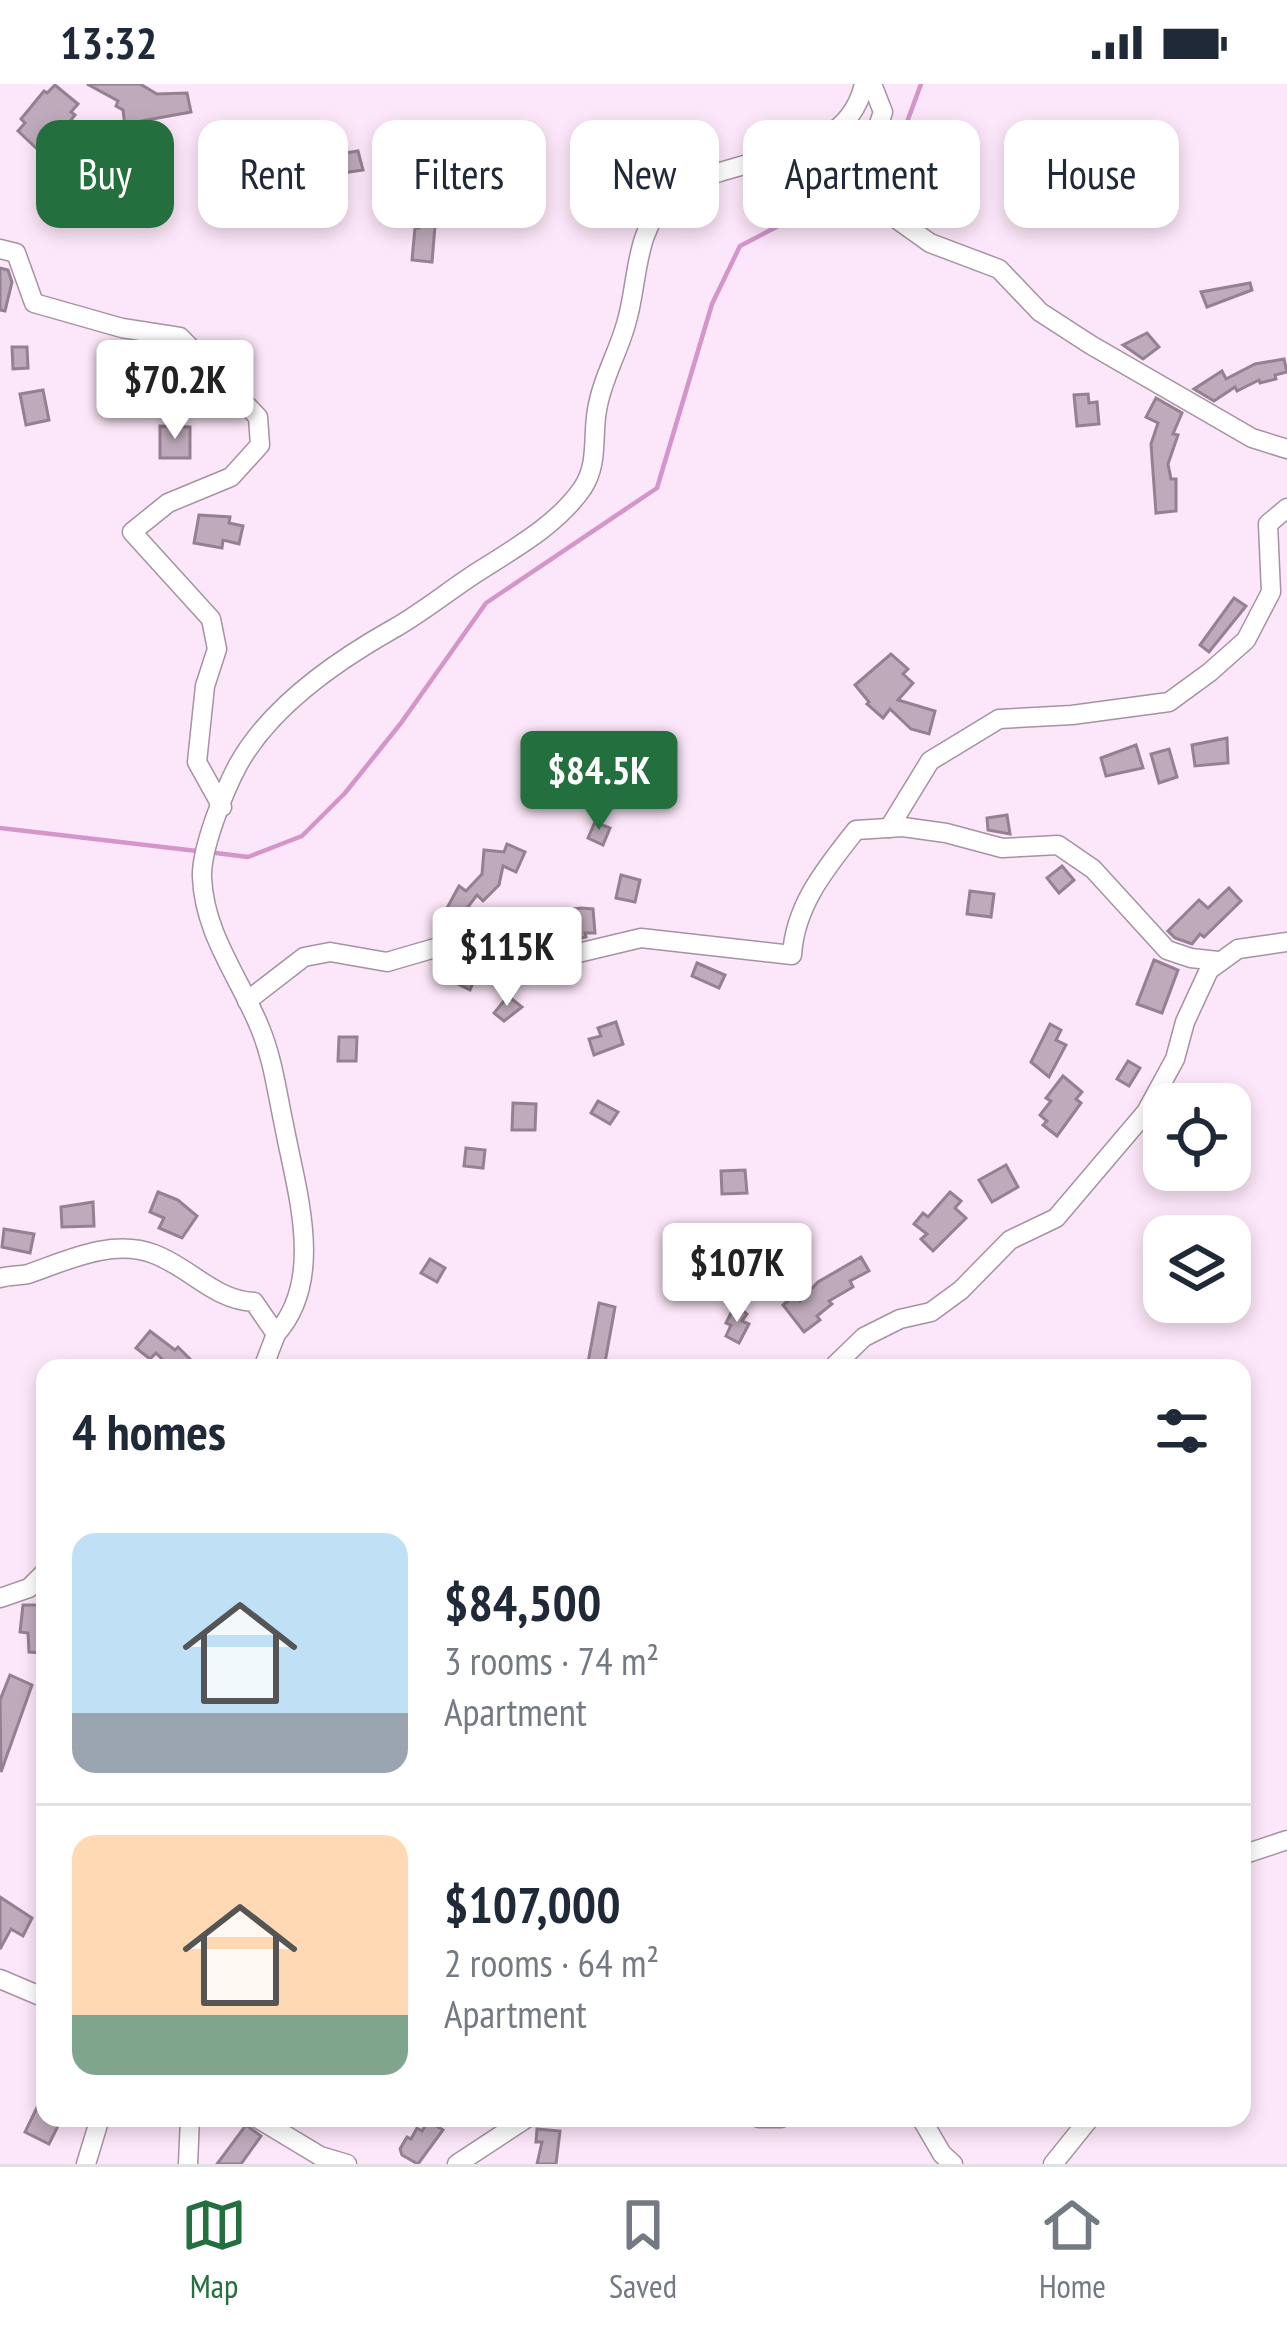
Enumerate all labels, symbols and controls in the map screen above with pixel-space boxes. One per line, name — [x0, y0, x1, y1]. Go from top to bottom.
text: 13:32 — [60, 13, 157, 71]
chip: Buy — [36, 120, 174, 228]
chip: Rent — [198, 120, 348, 228]
chip: Filters — [372, 120, 546, 228]
chip: New — [570, 120, 719, 228]
chip: Apartment — [743, 120, 980, 228]
chip: House — [1004, 120, 1179, 228]
pin: $70.2K — [77, 340, 273, 442]
text: $70.2K — [123, 353, 227, 404]
pin: $84.5K — [501, 731, 697, 833]
text: $84.5K — [547, 744, 651, 795]
pin: $115K — [423, 907, 591, 1009]
text: $115K — [460, 920, 554, 971]
map controls — [1143, 1083, 1251, 1323]
button: locate — [1143, 1083, 1251, 1191]
button: layers — [1143, 1215, 1251, 1323]
pin: $107K — [653, 1223, 821, 1325]
text: $107K — [690, 1236, 784, 1287]
text: 4 homes — [72, 1398, 226, 1464]
icon: filters — [1149, 1398, 1215, 1464]
text: $84,500 — [444, 1569, 601, 1635]
icon: home — [168, 1581, 312, 1725]
text: 3 rooms · 74 m² — [444, 1635, 659, 1686]
text: Apartment — [444, 1686, 587, 1737]
text: $107,000 — [444, 1871, 621, 1937]
icon: home — [168, 1883, 312, 2027]
text: 2 rooms · 64 m² — [444, 1937, 659, 1988]
text: Apartment — [444, 1988, 587, 2039]
tab: Map — [181, 2192, 247, 2307]
tab: Saved — [609, 2192, 677, 2307]
tab: Home — [1039, 2192, 1106, 2307]

